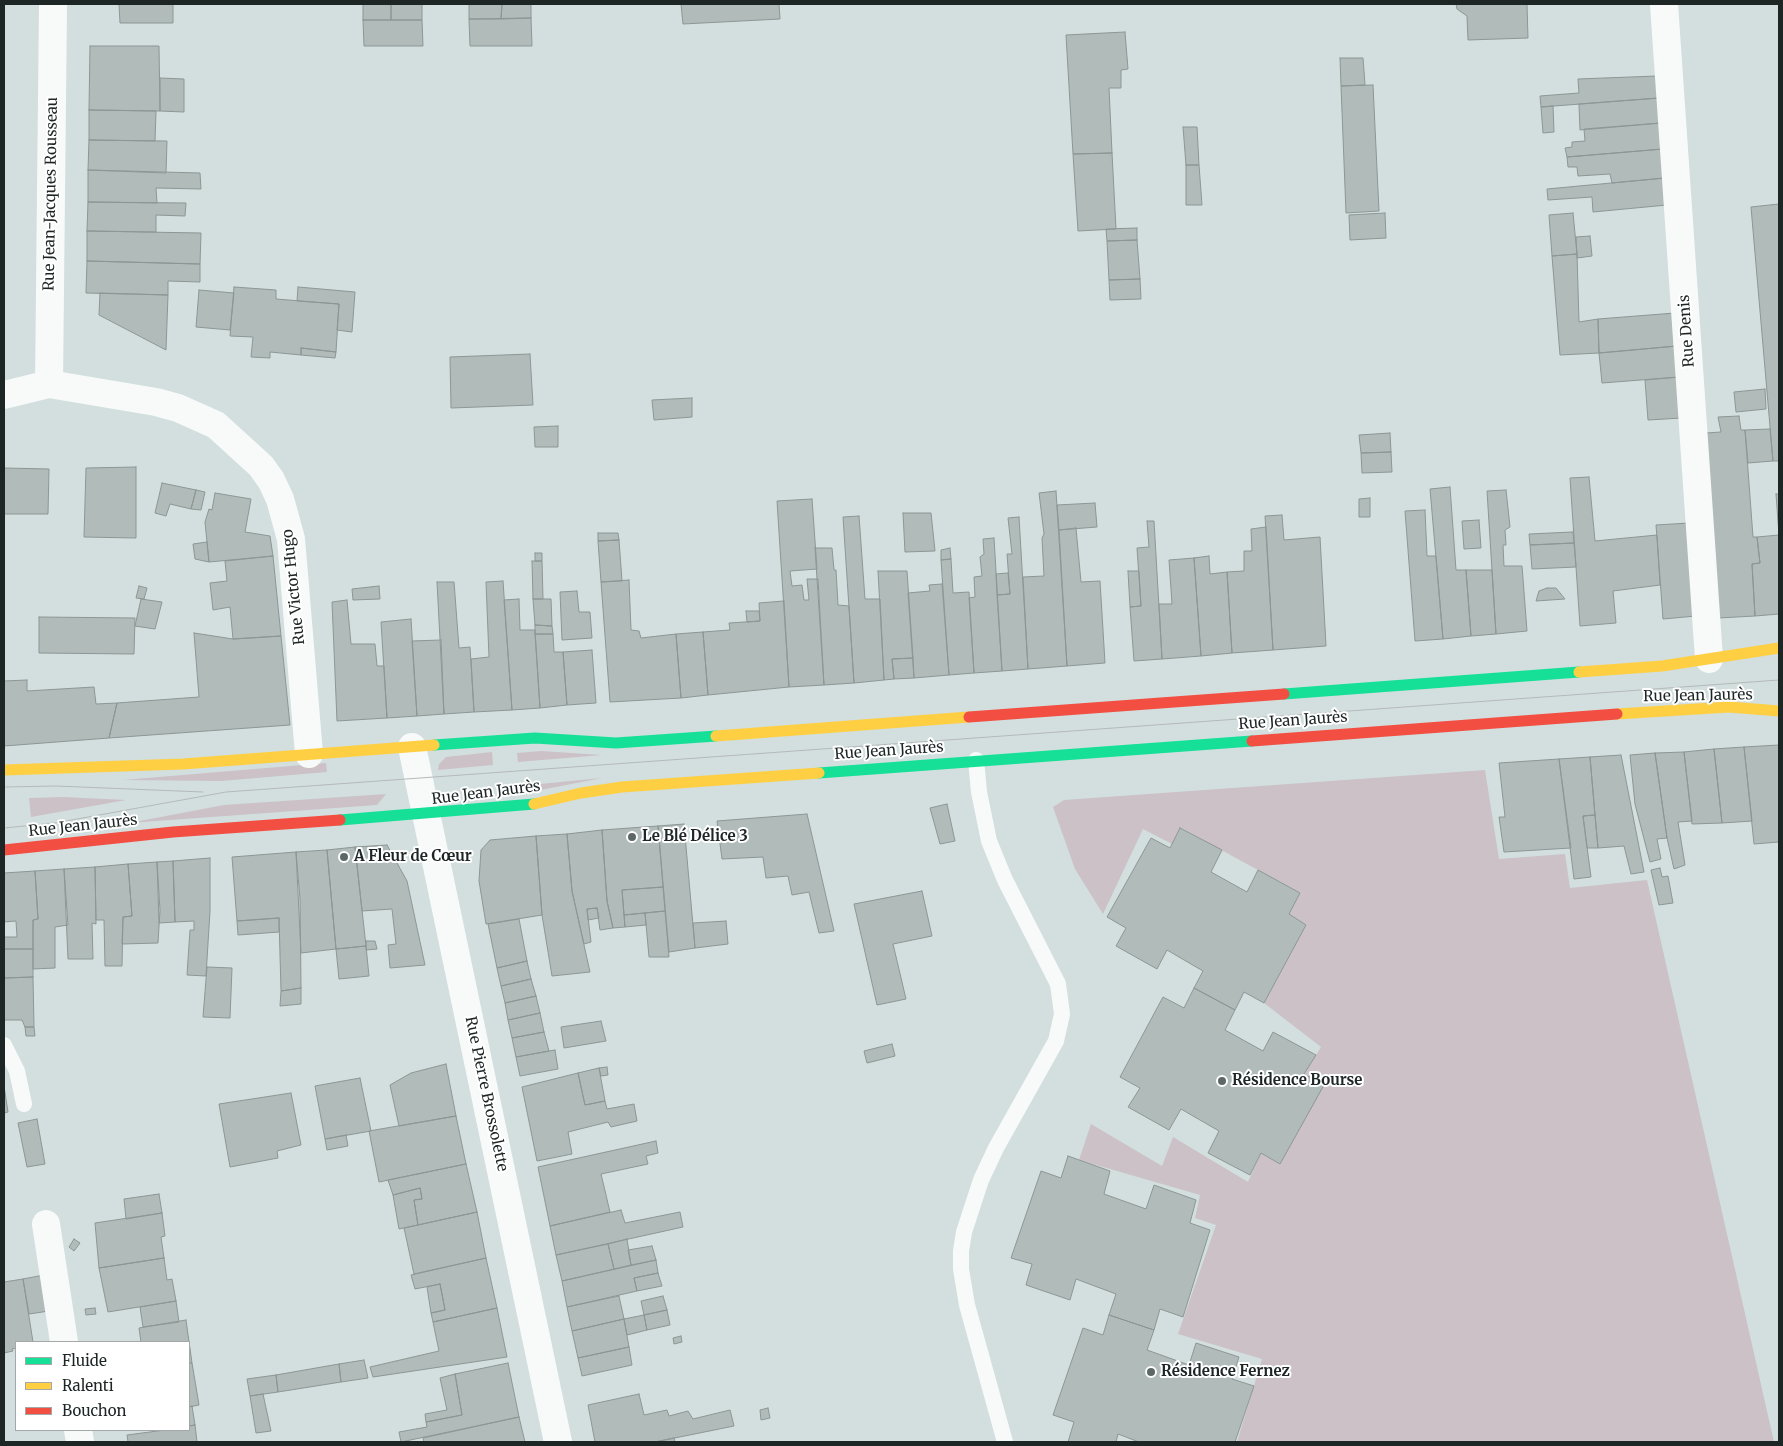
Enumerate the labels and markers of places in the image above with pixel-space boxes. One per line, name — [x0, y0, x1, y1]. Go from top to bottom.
place label: Le Blé Délice 3 — [642, 828, 748, 846]
marker: Le Blé Délice 3 — [626, 831, 638, 843]
place label: A Fleur de Cœur — [354, 848, 472, 866]
marker: A Fleur de Cœur — [338, 851, 350, 863]
place label: Résidence Bourse — [1232, 1072, 1362, 1090]
marker: Résidence Bourse — [1216, 1075, 1228, 1087]
place label: Résidence Fernez — [1161, 1363, 1290, 1381]
marker: Résidence Fernez — [1145, 1366, 1157, 1378]

